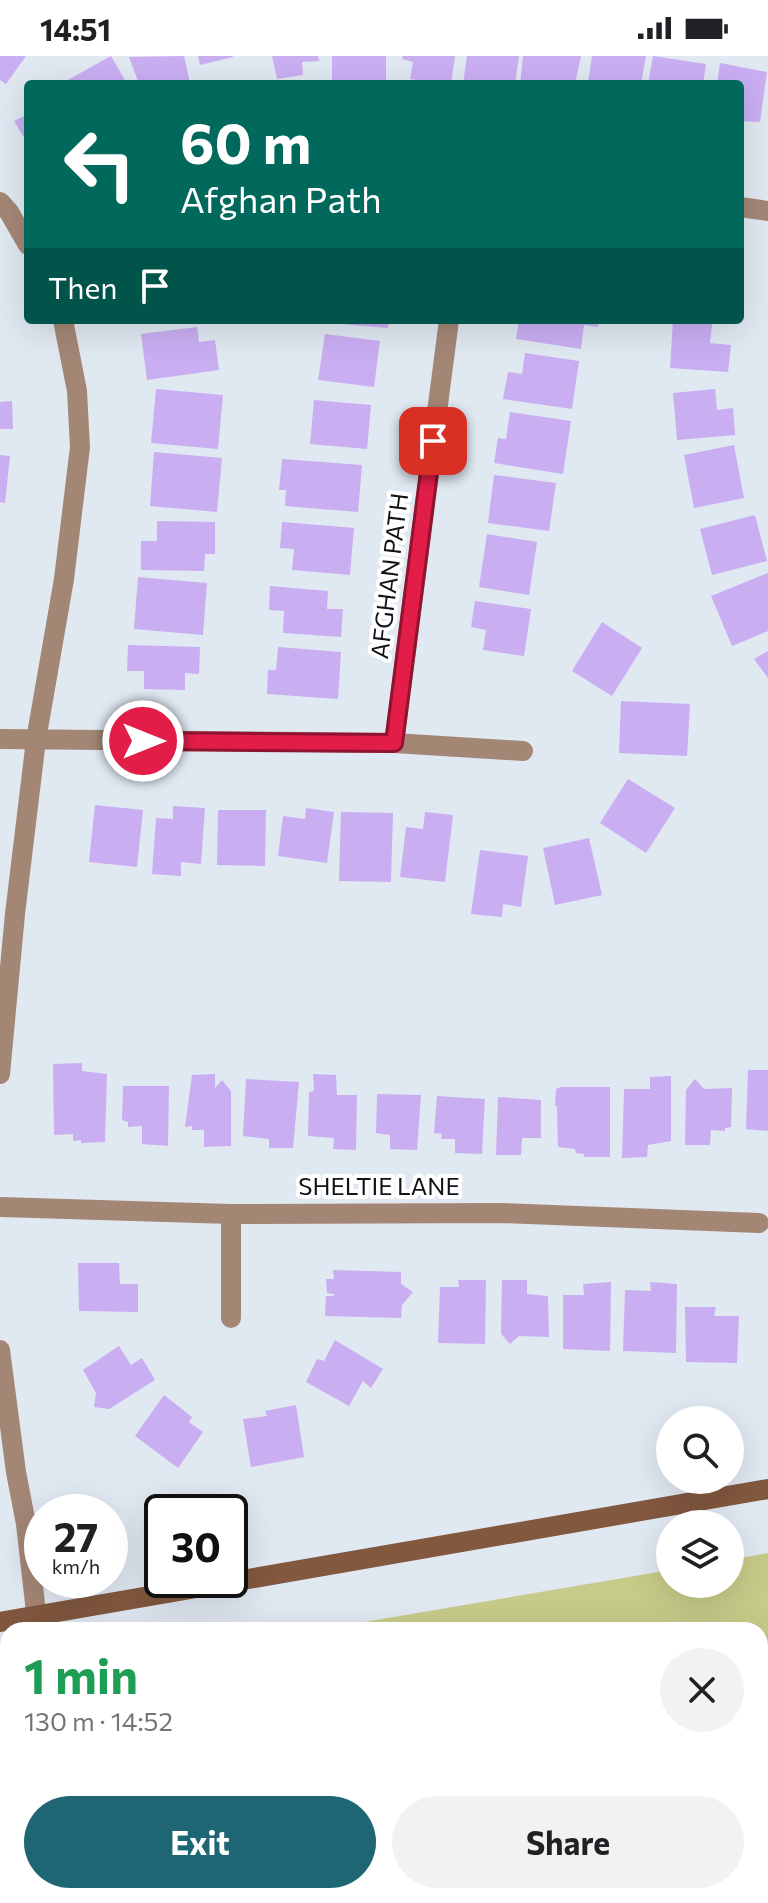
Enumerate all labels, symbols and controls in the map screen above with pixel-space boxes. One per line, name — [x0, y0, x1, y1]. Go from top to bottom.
text: 14:51 — [40, 10, 111, 47]
text: 60 m — [180, 107, 311, 176]
icon: left — [48, 112, 152, 216]
text: Afghan Path — [180, 176, 382, 220]
icon: arrive — [133, 264, 177, 308]
text: Then — [48, 268, 117, 305]
pin — [399, 407, 467, 475]
icon: arrive — [411, 419, 455, 463]
street label: AFGHAN PATH — [364, 491, 413, 660]
position arrow — [101, 699, 185, 783]
street label: SHELTIE LANE — [298, 1171, 460, 1200]
map controls — [656, 1406, 744, 1598]
button: search — [656, 1406, 744, 1494]
speed limit sign: 30 — [144, 1494, 248, 1598]
button: layers — [656, 1510, 744, 1598]
text: 27 — [54, 1511, 98, 1560]
text: km/h — [52, 1554, 100, 1578]
text: 1 min — [24, 1645, 138, 1704]
button: close — [660, 1648, 744, 1732]
text: 130 m · 14:52 — [24, 1705, 173, 1736]
button: Exit — [24, 1796, 376, 1888]
button: Share — [392, 1796, 744, 1888]

